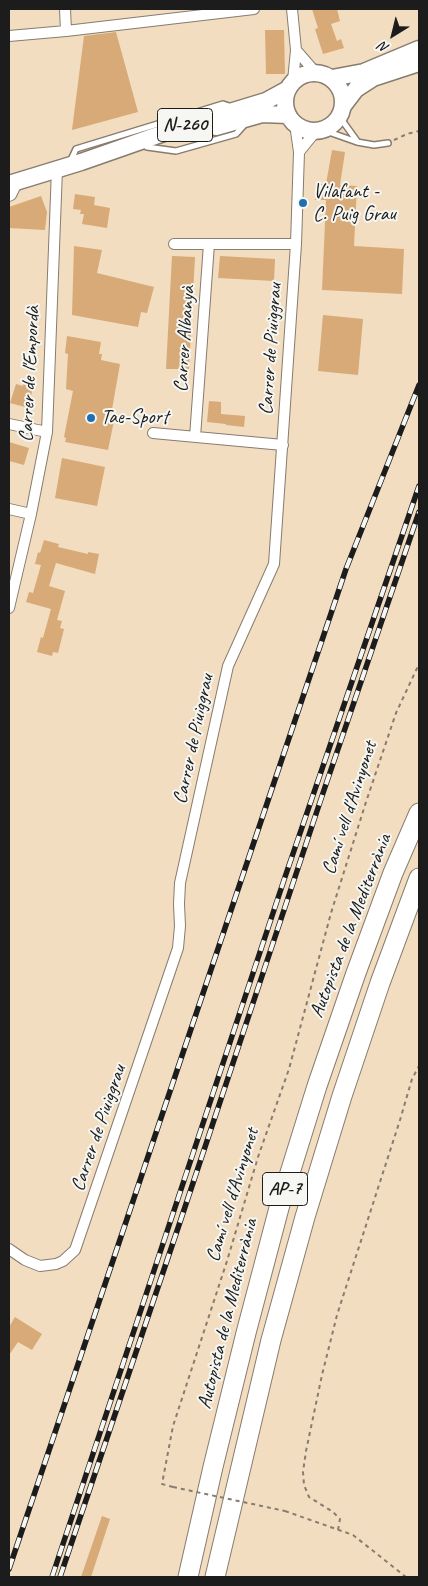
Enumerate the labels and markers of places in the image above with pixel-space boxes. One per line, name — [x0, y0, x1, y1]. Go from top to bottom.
place label: Vilafant - C. Puig Grau — [313, 180, 396, 227]
marker: Vilafant - C. Puig Grau — [297, 197, 309, 209]
place label: Tae-Sport — [101, 406, 168, 430]
marker: Tae-Sport — [85, 412, 97, 424]

